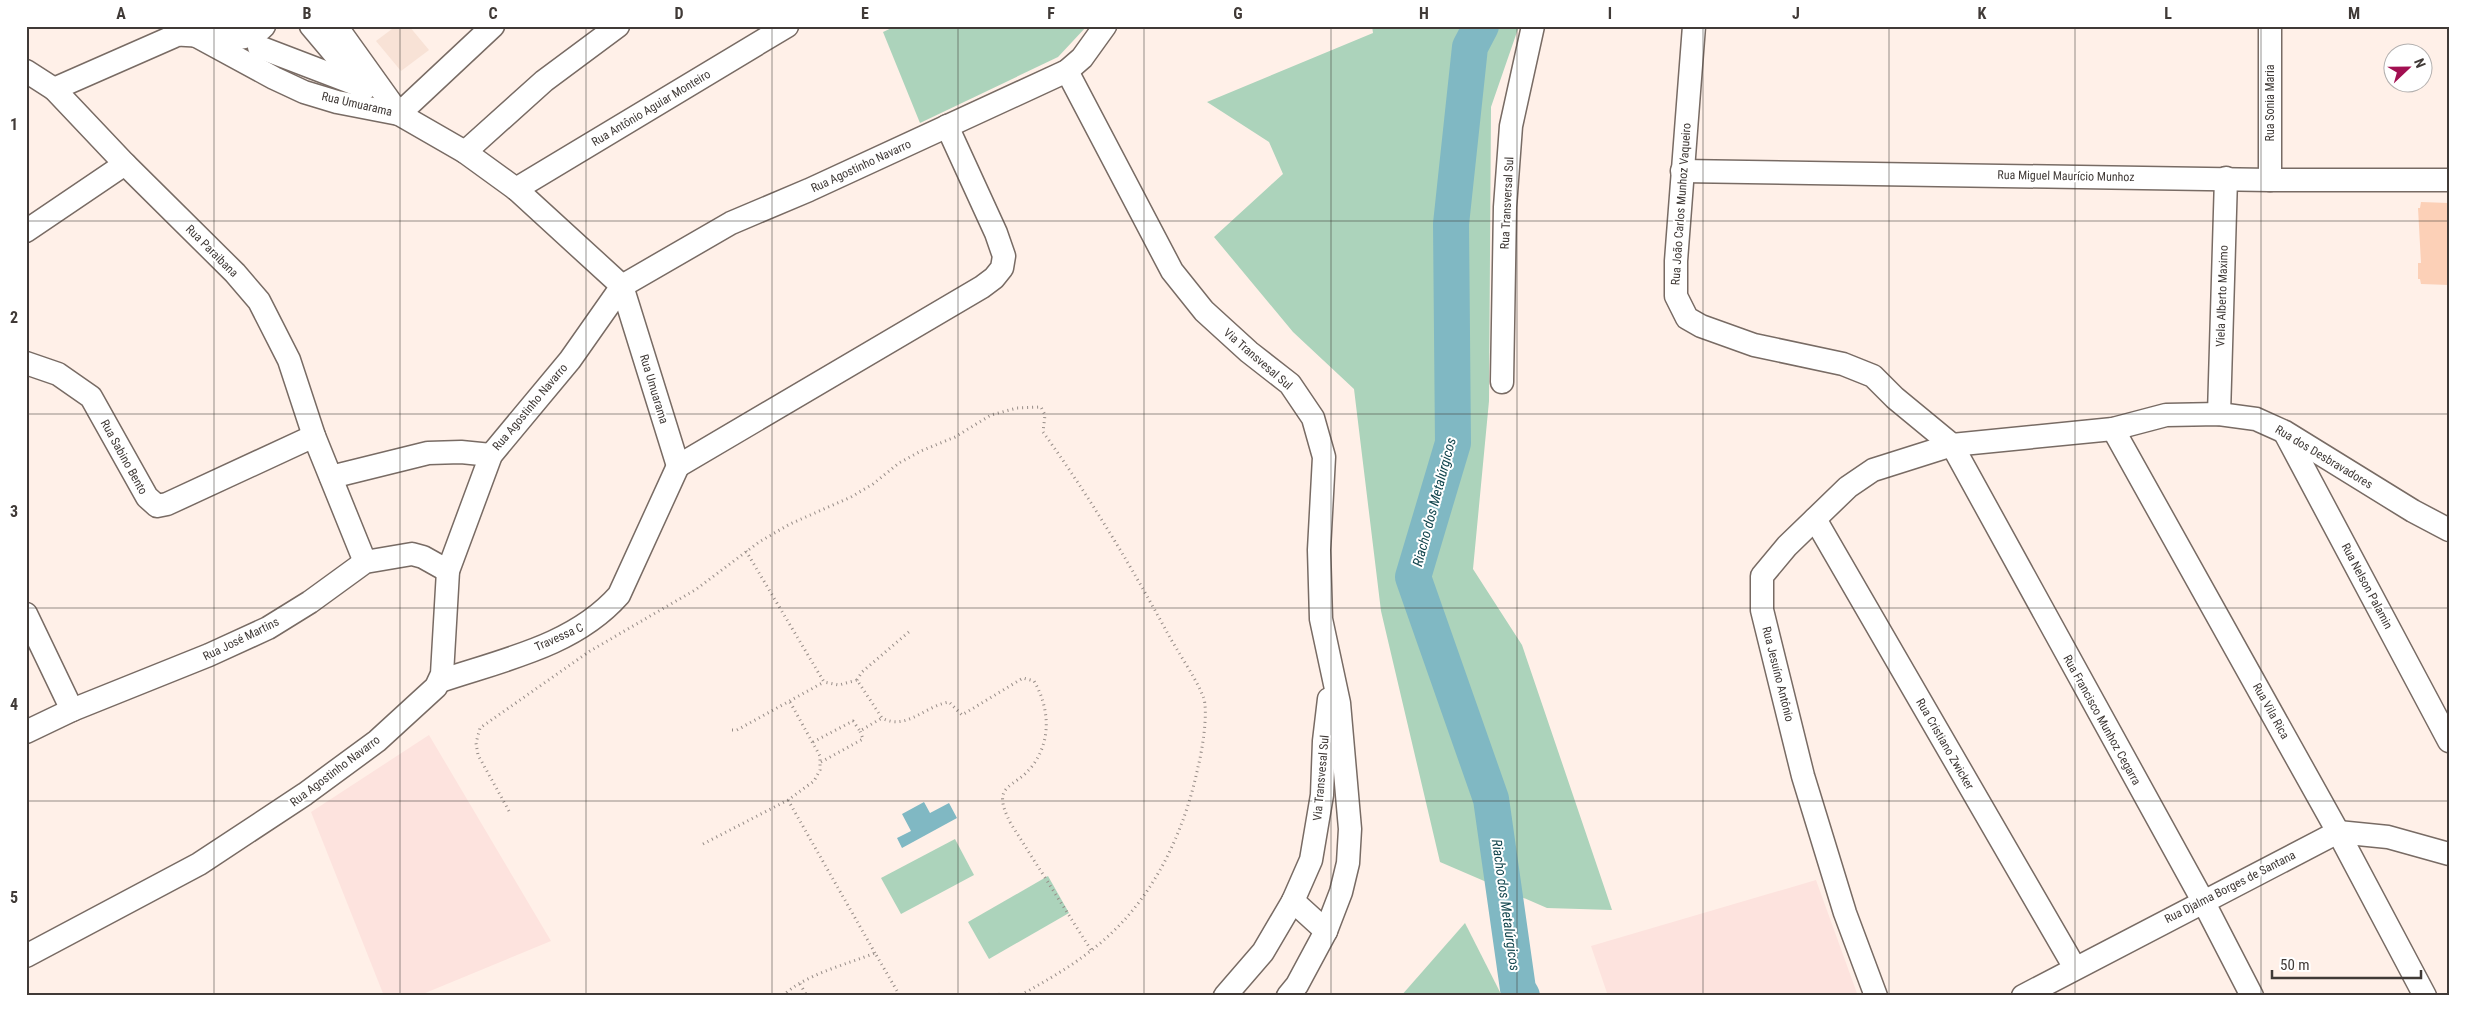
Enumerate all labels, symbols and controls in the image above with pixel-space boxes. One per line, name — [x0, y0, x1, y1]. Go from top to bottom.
text: A — [116, 4, 126, 23]
text: B — [303, 4, 312, 23]
text: C — [488, 4, 498, 23]
text: D — [674, 4, 684, 23]
text: E — [861, 4, 869, 23]
text: F — [1047, 4, 1055, 23]
text: G — [1233, 4, 1243, 23]
text: H — [1419, 4, 1429, 23]
text: I — [1608, 4, 1612, 23]
text: J — [1792, 4, 1800, 23]
text: K — [1978, 4, 1987, 23]
text: L — [2164, 4, 2172, 23]
text: M — [2348, 4, 2360, 23]
north arrow — [2382, 42, 2432, 92]
text: N — [2411, 56, 2429, 70]
street label: Rua Sonia Maria — [2263, 64, 2277, 141]
street label: Rua Antônio Aguiar Monteiro — [589, 67, 713, 149]
street label: Rua Umuarama — [320, 89, 394, 119]
text: 1 — [10, 115, 18, 134]
street label: Rua João Carlos Munhoz Vaqueiro — [1668, 122, 1694, 286]
street label: Rua Agostinho Navarro — [809, 137, 913, 195]
street label: Rua Transversal Sul — [1498, 156, 1516, 250]
street label: Rua Miguel Maurício Munhoz — [1997, 168, 2135, 184]
street label: Rua Paraibana — [183, 222, 241, 280]
street label: Viela Alberto Maximo — [2213, 245, 2231, 347]
text: 2 — [10, 308, 18, 327]
street label: Via Transvesal Sul — [1221, 325, 1295, 393]
street label: Rua Umuarama — [637, 353, 671, 426]
street label: Rua Agostinho Navarro — [490, 361, 570, 453]
street label: Rua Sabino Bento — [98, 417, 150, 497]
street label: Rua dos Desbravadores — [2273, 422, 2375, 492]
water label: Riacho dos Metalúrgicos — [1409, 436, 1459, 568]
text: 3 — [10, 502, 18, 521]
street label: Rua Nelson Palamin — [2339, 541, 2396, 631]
street label: Rua José Martins — [201, 615, 281, 663]
street label: Travessa C — [532, 620, 586, 654]
street label: Rua Jesuíno Antônio — [1759, 625, 1797, 723]
street label: Rua Francisco Munhoz Cegarra — [2060, 652, 2144, 788]
street label: Rua Vila Rica — [2250, 681, 2292, 742]
text: 4 — [10, 695, 18, 714]
street label: Rua Cristiano Zwicker — [1913, 696, 1977, 792]
street label: Rua Agostinho Navarro — [287, 733, 383, 809]
street label: Via Transvesal Sul — [1310, 734, 1332, 822]
water label: Riacho dos Metalúrgicos — [1489, 838, 1523, 972]
street label: Rua Djalma Borges de Santana — [2162, 848, 2298, 926]
text: 5 — [10, 888, 18, 907]
scale bar — [2272, 947, 2421, 979]
text: 50 m — [2280, 956, 2310, 974]

